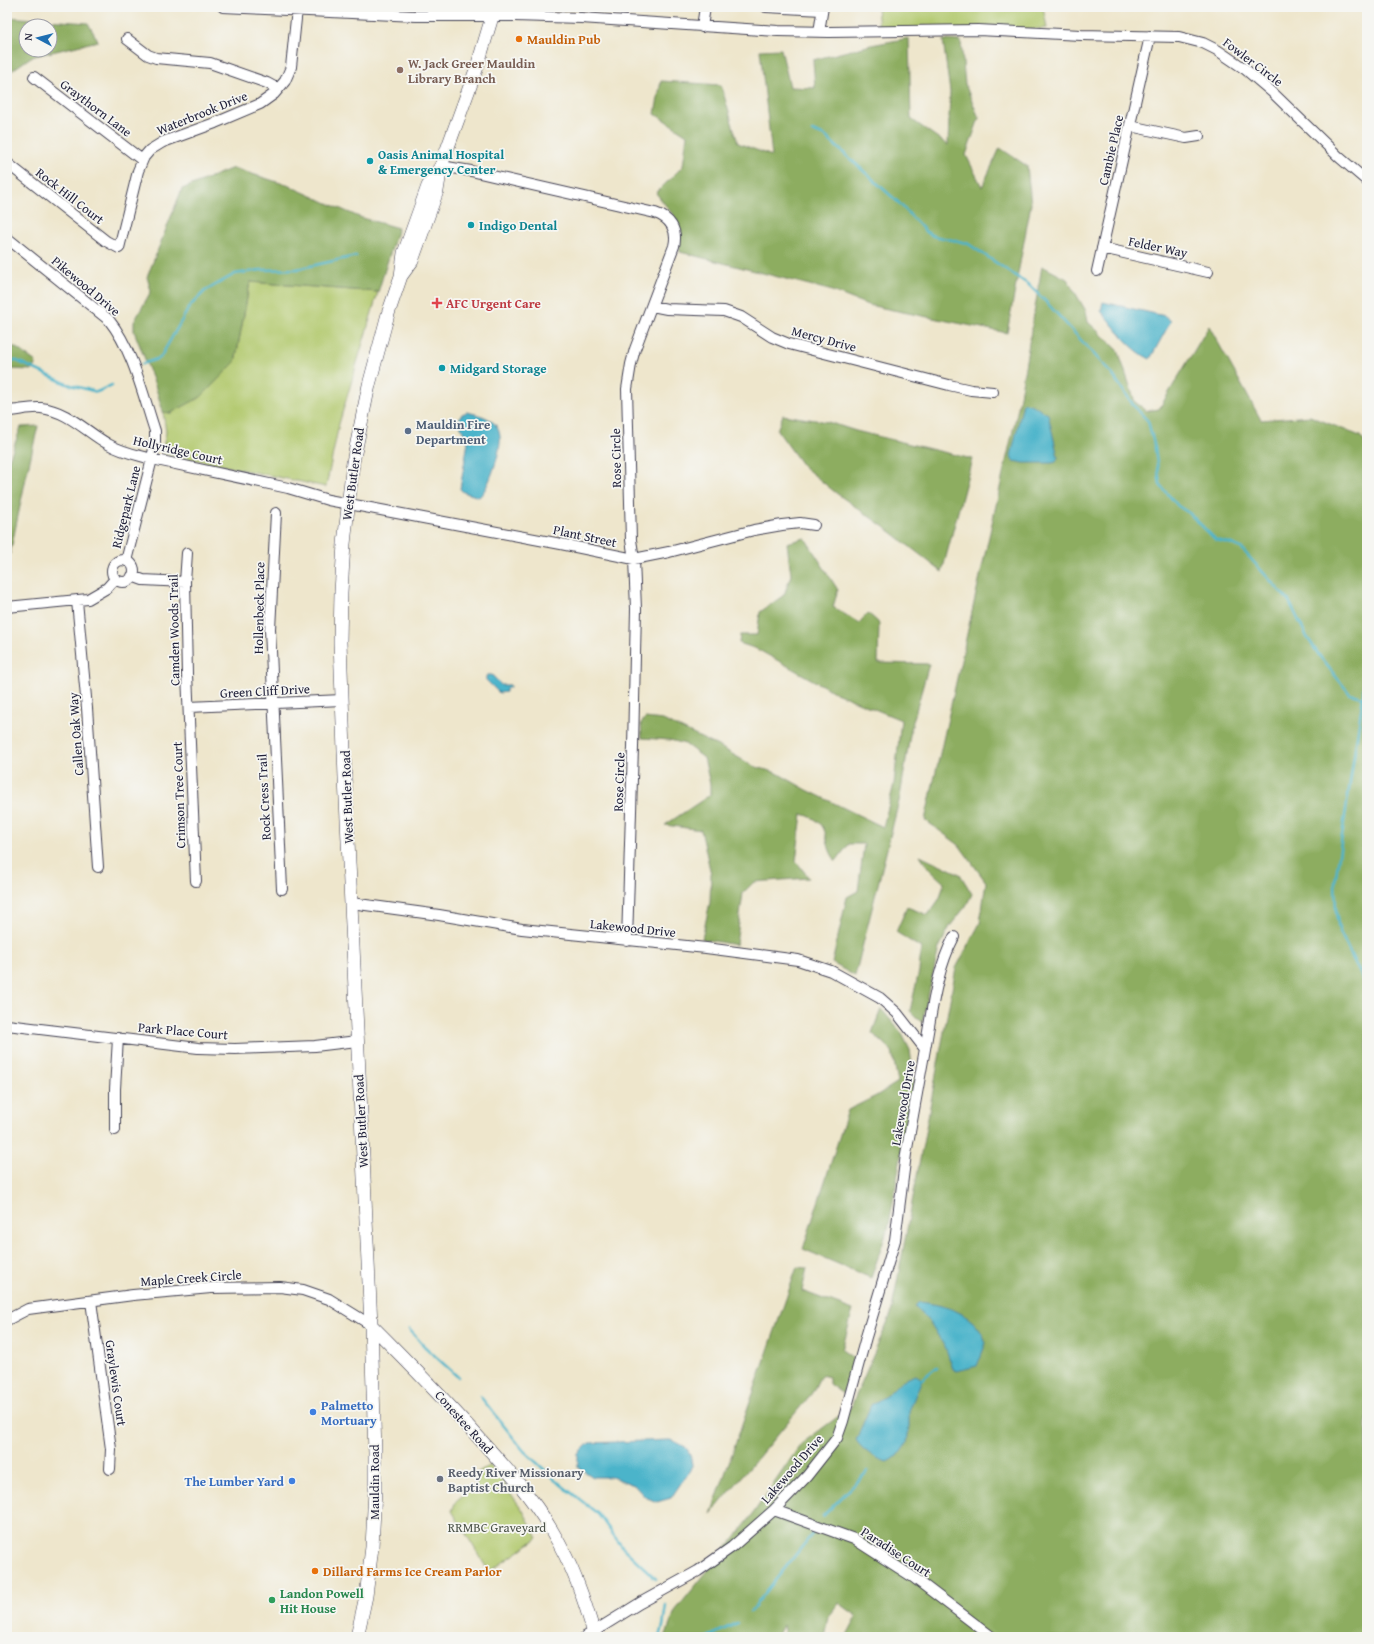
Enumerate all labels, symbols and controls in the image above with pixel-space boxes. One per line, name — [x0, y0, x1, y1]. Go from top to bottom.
north arrow — [18, 18, 58, 58]
place label: Mauldin Pub — [527, 30, 601, 49]
text: N — [20, 32, 37, 41]
street label: Fowler Circle — [1219, 33, 1287, 91]
marker: Mauldin Pub — [514, 34, 524, 44]
place label: W. Jack Greer Mauldin Library Branch — [408, 54, 536, 88]
marker: W. Jack Greer Mauldin Library Branch — [395, 65, 405, 75]
street label: Graythorn Lane — [56, 75, 136, 141]
street label: Waterbrook Drive — [154, 86, 250, 140]
street label: Cambie Place — [1094, 113, 1128, 187]
place label: Oasis Animal Hospital & Emergency Center — [378, 145, 504, 179]
marker: Oasis Animal Hospital & Emergency Center — [365, 156, 375, 166]
street label: Rock Hill Court — [32, 163, 109, 229]
place label: Indigo Dental — [479, 216, 557, 235]
marker: Indigo Dental — [466, 220, 476, 230]
street label: Felder Way — [1127, 231, 1190, 263]
street label: Pikewood Drive — [48, 252, 124, 320]
place label: AFC Urgent Care — [446, 294, 541, 313]
marker: AFC Urgent Care — [431, 297, 443, 309]
street label: Mercy Drive — [790, 321, 858, 357]
place label: Midgard Storage — [450, 359, 547, 378]
marker: Midgard Storage — [437, 363, 447, 373]
place label: Mauldin Fire Department — [416, 415, 490, 449]
street label: West Butler Road — [337, 426, 369, 522]
marker: Mauldin Fire Department — [403, 426, 413, 436]
street label: Rose Circle — [606, 428, 626, 488]
street label: Hollyridge Court — [131, 430, 225, 470]
street label: Ridgepark Lane — [107, 464, 145, 550]
street label: Plant Street — [552, 520, 619, 552]
street label: Hollenbeck Place — [249, 562, 269, 654]
street label: Camden Woods Trail — [164, 574, 184, 686]
street label: Green Cliff Drive — [220, 679, 310, 703]
street label: Callen Oak Way — [64, 691, 88, 776]
street label: Crimson Tree Court — [168, 741, 190, 849]
street label: West Butler Road — [336, 750, 358, 844]
street label: Rose Circle — [608, 752, 630, 812]
street label: Rock Cress Trail — [252, 753, 276, 841]
street label: Lakewood Drive — [589, 914, 677, 942]
street label: Park Place Court — [137, 1018, 229, 1044]
street label: Lakewood Drive — [886, 1059, 920, 1147]
street label: West Butler Road — [349, 1074, 373, 1168]
street label: Maple Creek Circle — [140, 1265, 242, 1291]
street label: Graylewis Court — [101, 1339, 132, 1428]
street label: Conestee Road — [430, 1386, 498, 1458]
place label: Palmetto Mortuary — [321, 1396, 377, 1430]
marker: Palmetto Mortuary — [308, 1407, 318, 1417]
street label: Lakewood Drive — [757, 1430, 827, 1508]
street label: Mauldin Road — [365, 1444, 384, 1520]
place label: Reedy River Missionary Baptist Church — [448, 1463, 584, 1497]
place label: The Lumber Yard — [184, 1472, 285, 1491]
marker: Reedy River Missionary Baptist Church — [435, 1474, 445, 1484]
marker: The Lumber Yard — [287, 1476, 297, 1486]
park label: RRMBC Graveyard — [448, 1518, 546, 1537]
street label: Paradise Court — [857, 1522, 935, 1582]
place label: Dillard Farms Ice Cream Parlor — [323, 1562, 502, 1581]
marker: Dillard Farms Ice Cream Parlor — [310, 1566, 320, 1576]
place label: Landon Powell Hit House — [280, 1584, 364, 1618]
marker: Landon Powell Hit House — [267, 1595, 277, 1605]

